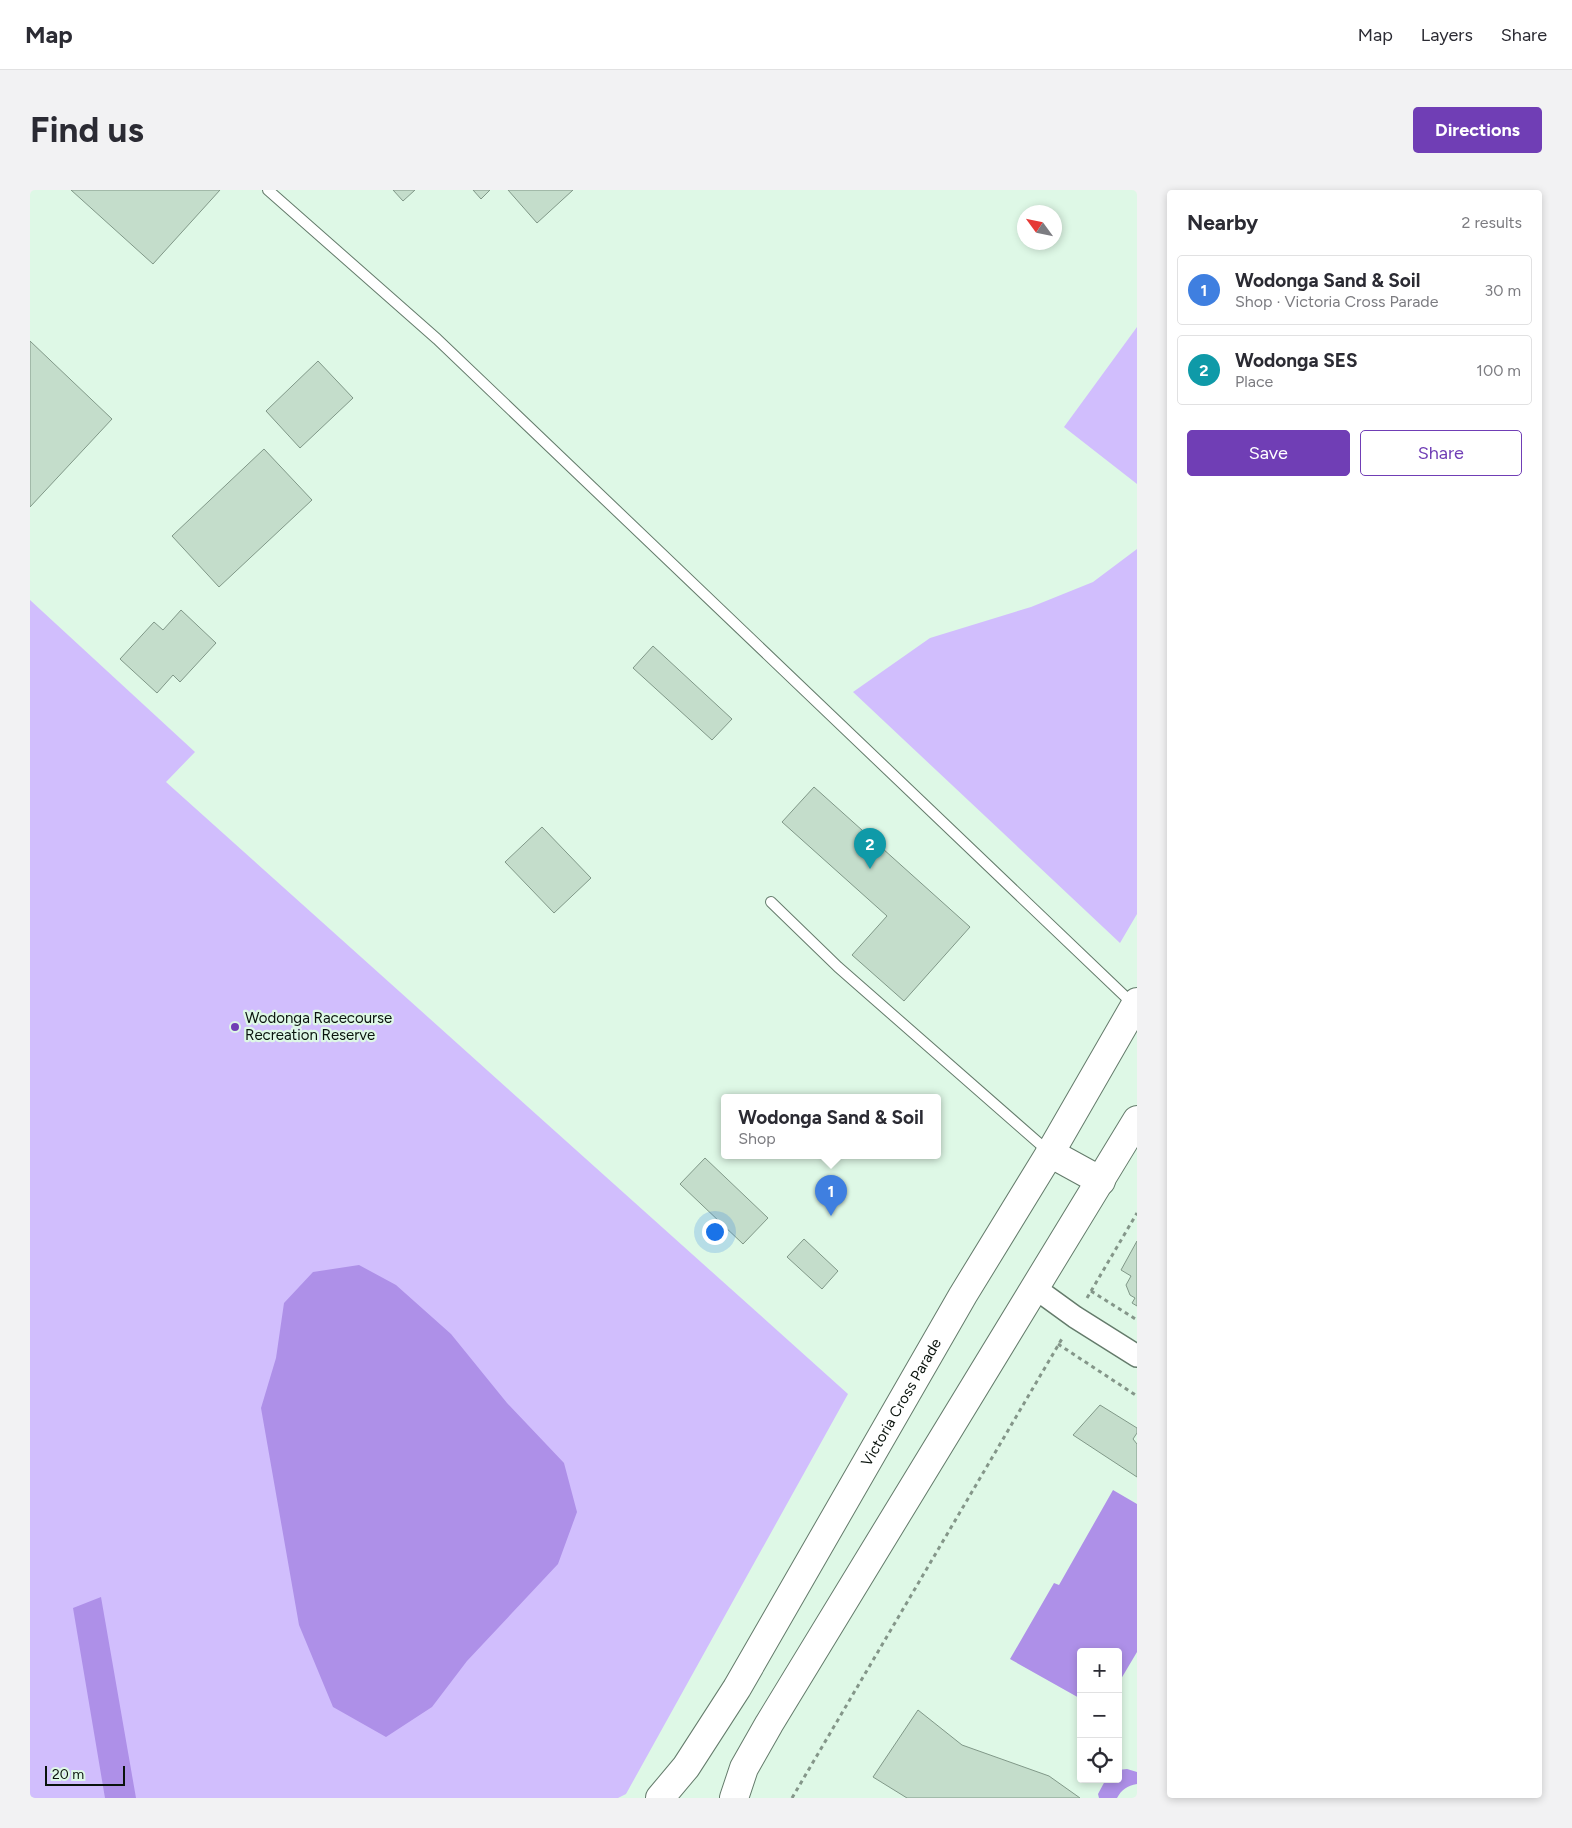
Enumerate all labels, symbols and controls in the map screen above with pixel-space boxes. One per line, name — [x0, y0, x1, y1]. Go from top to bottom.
text: Map — [25, 20, 73, 49]
text: Map — [1358, 24, 1393, 46]
text: Layers — [1421, 24, 1473, 46]
text: Share — [1501, 24, 1547, 46]
button: Directions — [1413, 107, 1542, 153]
text: Find us — [30, 109, 144, 151]
north arrow — [1017, 205, 1062, 250]
text: Nearby — [1187, 210, 1258, 235]
text: 2 results — [1462, 213, 1522, 232]
text: Wodonga Sand & Soil — [1235, 269, 1420, 292]
text: 1 — [1201, 281, 1207, 300]
text: 30 m — [1484, 281, 1521, 300]
text: Shop · Victoria Cross Parade — [1235, 292, 1438, 311]
text: Wodonga SES — [1235, 349, 1357, 372]
text: 2 — [1199, 361, 1209, 380]
text: 100 m — [1476, 361, 1521, 380]
text: Place — [1235, 372, 1273, 391]
button: Save — [1187, 430, 1350, 476]
button: Share — [1360, 430, 1522, 476]
pin: 2 — [854, 828, 886, 869]
place label: Wodonga Racecourse Recreation Reserve — [245, 1009, 392, 1044]
marker: Wodonga Racecourse Recreation Reserve — [229, 1021, 241, 1033]
popup — [721, 1094, 941, 1159]
text: Wodonga Sand & Soil — [738, 1106, 924, 1129]
text: Shop — [738, 1129, 776, 1148]
pin: 1 — [815, 1175, 847, 1216]
your location — [702, 1219, 728, 1245]
street label: Victoria Cross Parade — [857, 1335, 945, 1470]
map controls — [1077, 1648, 1122, 1783]
button: + — [1077, 1648, 1122, 1693]
button: − — [1077, 1693, 1122, 1738]
button: locate — [1077, 1738, 1122, 1783]
scale bar — [45, 1763, 125, 1786]
text: 20 m — [52, 1766, 84, 1783]

